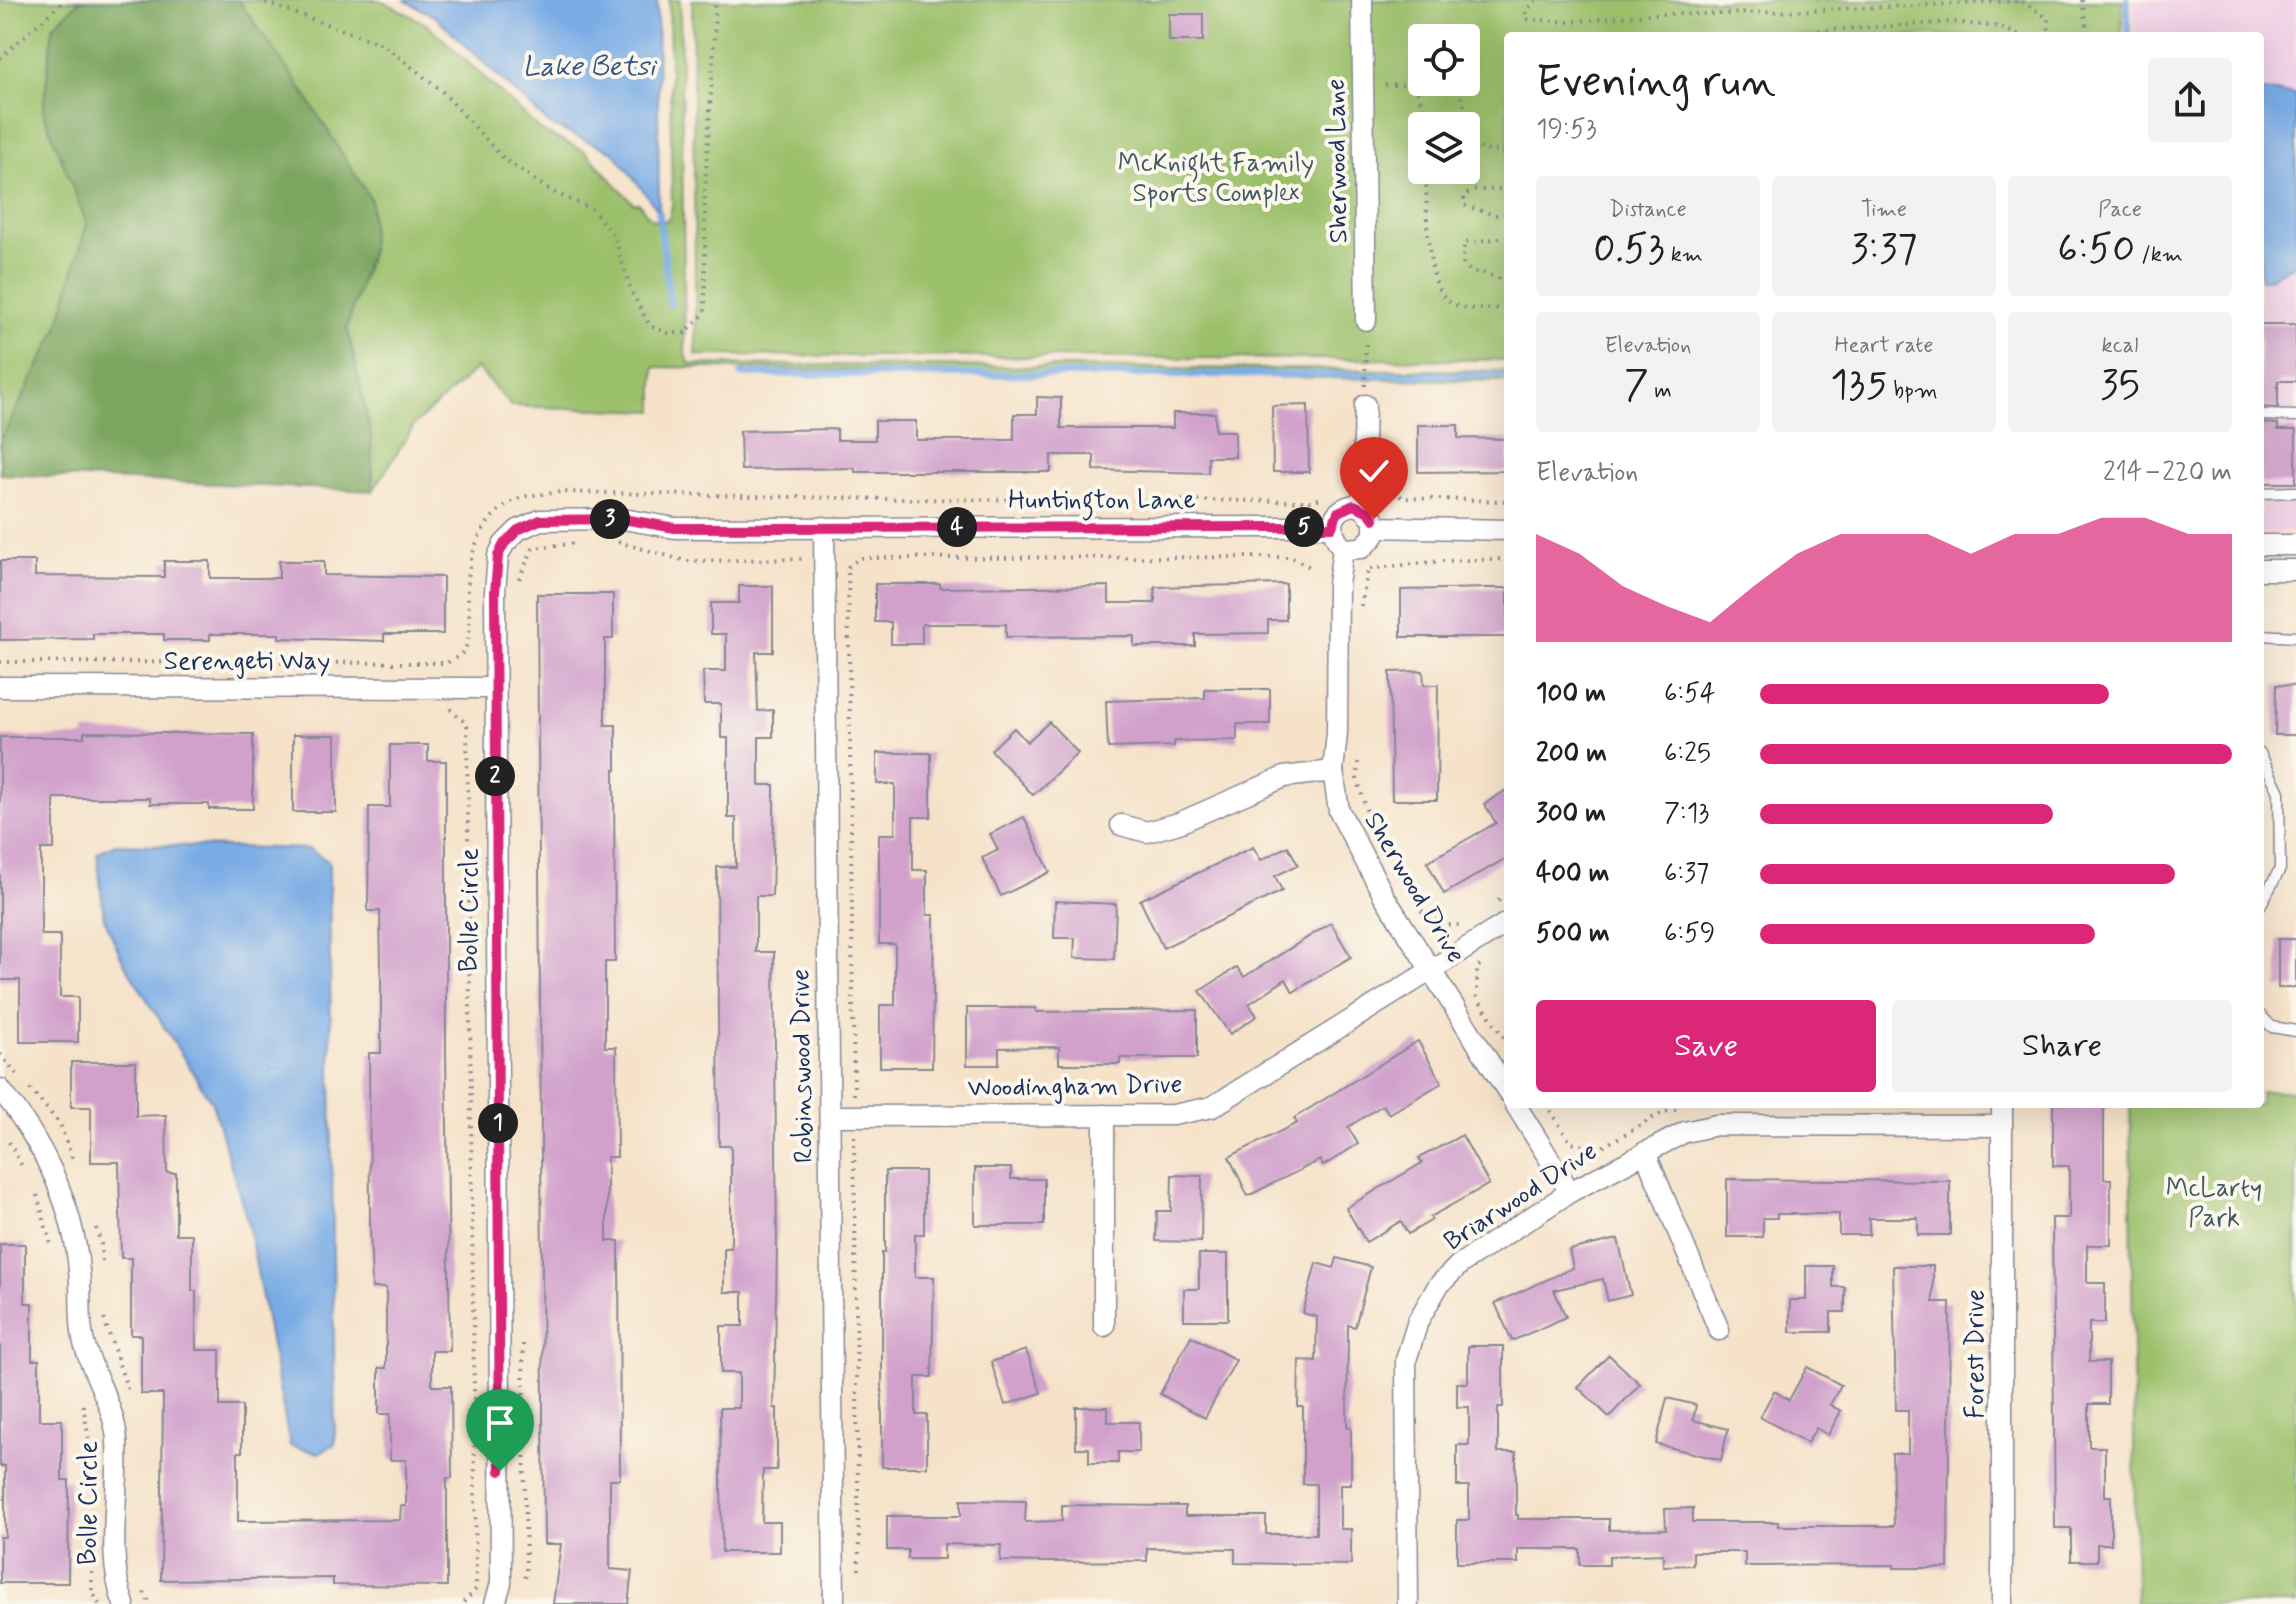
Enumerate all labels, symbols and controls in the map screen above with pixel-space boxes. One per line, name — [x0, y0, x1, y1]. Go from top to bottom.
map controls — [1408, 24, 1480, 184]
button: locate — [1408, 24, 1480, 96]
water label: Lake Betsi — [523, 49, 658, 86]
text: Evening run — [1536, 54, 1776, 112]
button: share — [2148, 58, 2232, 142]
street label: Sherwood Lane — [1320, 78, 1356, 244]
button: layers — [1408, 112, 1480, 184]
text: 19:53 — [1536, 113, 1597, 147]
park label: McKnight Family Sports Complex — [1118, 147, 1314, 211]
text: Distance — [1609, 196, 1687, 224]
text: Time — [1861, 196, 1907, 224]
text: Pace — [2098, 196, 2142, 224]
text: 0.53 — [1593, 224, 1665, 276]
text: 3:37 — [1851, 224, 1917, 276]
text: 6:50 — [2057, 224, 2135, 276]
text: km — [1665, 241, 1703, 269]
text: /km — [2135, 241, 2183, 269]
text: Elevation — [1605, 332, 1691, 360]
text: Heart rate — [1835, 332, 1933, 360]
text: kcal — [2102, 332, 2138, 360]
text: 7 — [1624, 360, 1648, 412]
text: 135 — [1830, 360, 1887, 412]
text: 35 — [2100, 360, 2140, 412]
text: m — [1648, 377, 1672, 405]
text: bpm — [1887, 377, 1938, 405]
pin — [1340, 437, 1408, 519]
icon: check — [1352, 449, 1396, 493]
text: Elevation — [1536, 456, 1638, 490]
text: 214–220 m — [2103, 456, 2232, 490]
street label: Huntington Lane — [1008, 484, 1196, 521]
pin: 3 — [590, 499, 630, 539]
text: 3 — [605, 505, 615, 533]
pin: 4 — [937, 507, 977, 547]
pin: 5 — [1284, 507, 1324, 547]
text: 4 — [951, 513, 963, 541]
text: 5 — [1297, 513, 1311, 541]
street label: Serengeti Way — [164, 645, 330, 679]
text: 100 m — [1536, 677, 1606, 711]
text: 6:54 — [1664, 677, 1716, 711]
text: 200 m — [1536, 737, 1607, 771]
text: 6:25 — [1664, 737, 1711, 771]
pin: 2 — [475, 756, 515, 796]
text: 2 — [490, 762, 500, 790]
text: 300 m — [1536, 797, 1606, 831]
text: 7:13 — [1664, 797, 1709, 831]
street label: Sherwood Drive — [1356, 806, 1472, 970]
street label: Bolle Circle — [453, 848, 487, 972]
text: 400 m — [1536, 857, 1609, 891]
text: 6:37 — [1664, 857, 1709, 891]
text: 500 m — [1536, 917, 1610, 951]
text: 6:59 — [1664, 917, 1715, 951]
street label: Robinswood Drive — [784, 969, 822, 1163]
button: Save — [1536, 1000, 1876, 1092]
button: Share — [1892, 1000, 2232, 1092]
street label: Woodingham Drive — [967, 1068, 1183, 1106]
pin: 1 — [478, 1103, 518, 1143]
text: 1 — [493, 1109, 503, 1137]
street label: Briarwood Drive — [1438, 1135, 1604, 1259]
park label: McLarty Park — [2166, 1172, 2262, 1236]
street label: Forest Drive — [1959, 1289, 1993, 1419]
pin — [466, 1389, 534, 1471]
icon: arrive — [478, 1401, 522, 1445]
street label: Bolle Circle — [72, 1441, 106, 1565]

